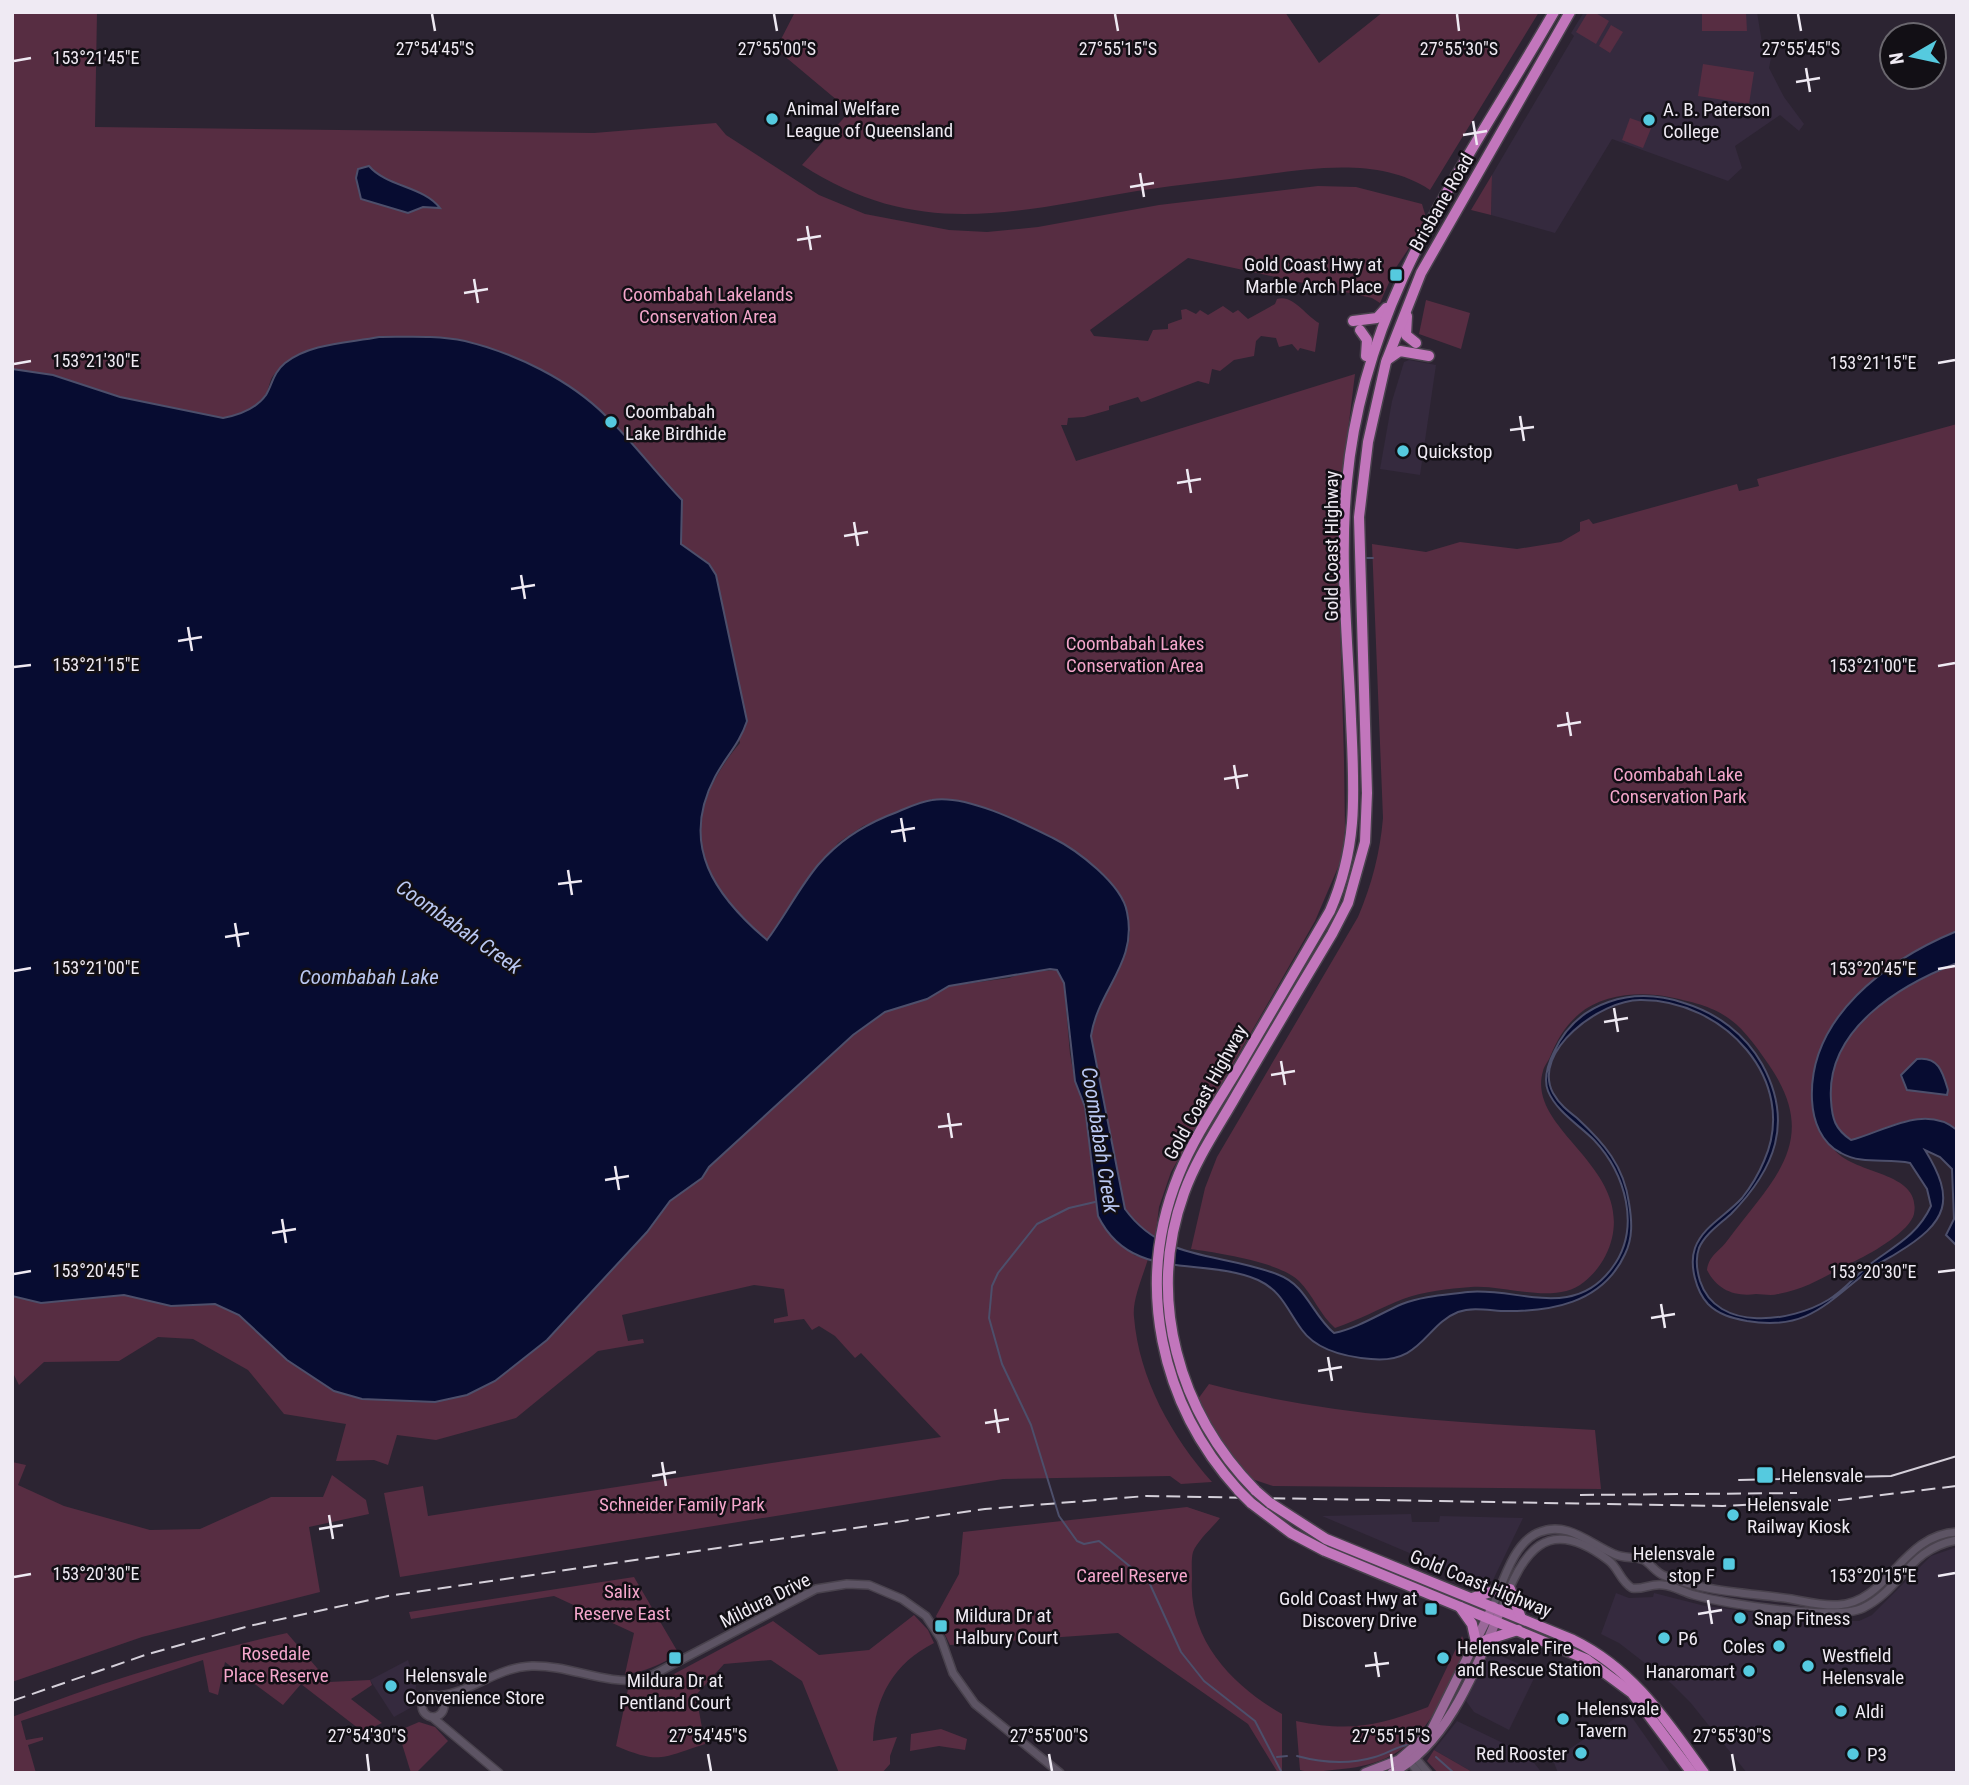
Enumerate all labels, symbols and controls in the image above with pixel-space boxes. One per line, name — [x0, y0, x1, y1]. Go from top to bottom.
north arrow — [1878, 21, 1948, 91]
text: 27°54'45"S — [396, 38, 474, 59]
text: 27°55'00"S — [738, 38, 816, 59]
text: 27°55'15"S — [1079, 38, 1157, 59]
text: 27°55'30"S — [1420, 38, 1498, 59]
text: 27°55'45"S — [1762, 38, 1840, 59]
text: 153°21'45"E — [53, 47, 139, 68]
text: N — [1884, 51, 1909, 66]
place label: Animal Welfare League of Queensland — [786, 97, 953, 142]
place label: A. B. Paterson College — [1663, 98, 1770, 143]
marker: Animal Welfare League of Queensland — [764, 111, 780, 127]
marker: A. B. Paterson College — [1641, 112, 1657, 128]
street label: Brisbane Road — [1404, 150, 1478, 255]
place label: Gold Coast Hwy at Marble Arch Place — [1244, 253, 1382, 298]
marker: Gold Coast Hwy at Marble Arch Place — [1388, 267, 1404, 283]
park label: Coombabah Lakelands Conservation Area — [623, 283, 793, 328]
text: 153°21'30"E — [53, 350, 139, 371]
text: 153°21'15"E — [1830, 352, 1916, 373]
place label: Coombabah Lake Birdhide — [625, 400, 727, 445]
marker: Coombabah Lake Birdhide — [603, 414, 619, 430]
place label: Quickstop — [1417, 440, 1492, 463]
marker: Quickstop — [1395, 443, 1411, 459]
street label: Gold Coast Highway — [1320, 470, 1343, 621]
park label: Coombabah Lakes Conservation Area — [1066, 632, 1204, 677]
text: 153°21'15"E — [53, 654, 139, 675]
text: 153°21'00"E — [1830, 655, 1916, 676]
park label: Coombabah Lake Conservation Park — [1609, 763, 1747, 808]
water label: Coombabah Creek — [392, 875, 527, 980]
text: 153°21'00"E — [53, 957, 139, 978]
text: 153°20'45"E — [1830, 958, 1916, 979]
water label: Coombabah Lake — [299, 965, 439, 989]
street label: Gold Coast Highway — [1159, 1021, 1252, 1164]
water label: Coombabah Creek — [1077, 1065, 1124, 1215]
text: 153°20'45"E — [53, 1260, 139, 1281]
text: 153°20'30"E — [1830, 1261, 1916, 1282]
place label: Helensvale — [1781, 1464, 1863, 1487]
marker: Helensvale — [1755, 1465, 1775, 1485]
park label: Schneider Family Park — [599, 1493, 765, 1516]
place label: Helensvale Railway Kiosk — [1747, 1493, 1850, 1538]
marker: Helensvale Railway Kiosk — [1725, 1507, 1741, 1523]
place label: Helensvale stop F — [1633, 1542, 1715, 1587]
street label: Gold Coast Highway — [1407, 1545, 1555, 1622]
marker: Helensvale stop F — [1721, 1556, 1737, 1572]
text: 153°20'30"E — [53, 1563, 139, 1584]
park label: Careel Reserve — [1076, 1564, 1188, 1587]
text: 153°20'15"E — [1830, 1565, 1916, 1586]
street label: Mildura Drive — [716, 1568, 814, 1633]
park label: Salix Reserve East — [574, 1580, 670, 1625]
place label: Gold Coast Hwy at Discovery Drive — [1279, 1587, 1417, 1632]
marker: Gold Coast Hwy at Discovery Drive — [1423, 1601, 1439, 1617]
place label: Mildura Dr at Halbury Court — [955, 1604, 1058, 1649]
place label: Snap Fitness — [1754, 1607, 1850, 1630]
marker: Snap Fitness — [1732, 1610, 1748, 1626]
marker: Mildura Dr at Halbury Court — [933, 1618, 949, 1634]
place label: P6 — [1678, 1627, 1698, 1650]
marker: P6 — [1656, 1630, 1672, 1646]
place label: Coles — [1723, 1635, 1765, 1658]
place label: Helensvale Fire and Rescue Station — [1457, 1636, 1601, 1681]
marker: Coles — [1771, 1638, 1787, 1654]
park label: Rosedale Place Reserve — [223, 1642, 329, 1687]
place label: Westfield Helensvale — [1822, 1644, 1904, 1689]
marker: Mildura Dr at Pentland Court — [667, 1650, 683, 1666]
marker: Helensvale Fire and Rescue Station — [1435, 1650, 1451, 1666]
marker: Westfield Helensvale — [1800, 1658, 1816, 1674]
place label: Hanaromart — [1645, 1660, 1735, 1683]
marker: Hanaromart — [1741, 1663, 1757, 1679]
place label: Helensvale Convenience Store — [405, 1664, 545, 1709]
place label: Mildura Dr at Pentland Court — [619, 1669, 731, 1714]
marker: Helensvale Convenience Store — [383, 1678, 399, 1694]
place label: Helensvale Tavern — [1577, 1697, 1659, 1742]
place label: Aldi — [1855, 1700, 1884, 1723]
marker: Aldi — [1833, 1703, 1849, 1719]
marker: Helensvale Tavern — [1555, 1711, 1571, 1727]
text: 27°54'30"S — [328, 1725, 406, 1746]
text: 27°54'45"S — [669, 1725, 747, 1746]
text: 27°55'00"S — [1010, 1725, 1088, 1746]
text: 27°55'15"S — [1352, 1725, 1430, 1746]
text: 27°55'30"S — [1693, 1725, 1771, 1746]
place label: Red Rooster — [1476, 1742, 1567, 1765]
place label: P3 — [1867, 1743, 1887, 1766]
marker: Red Rooster — [1573, 1745, 1589, 1761]
marker: P3 — [1845, 1746, 1861, 1762]

